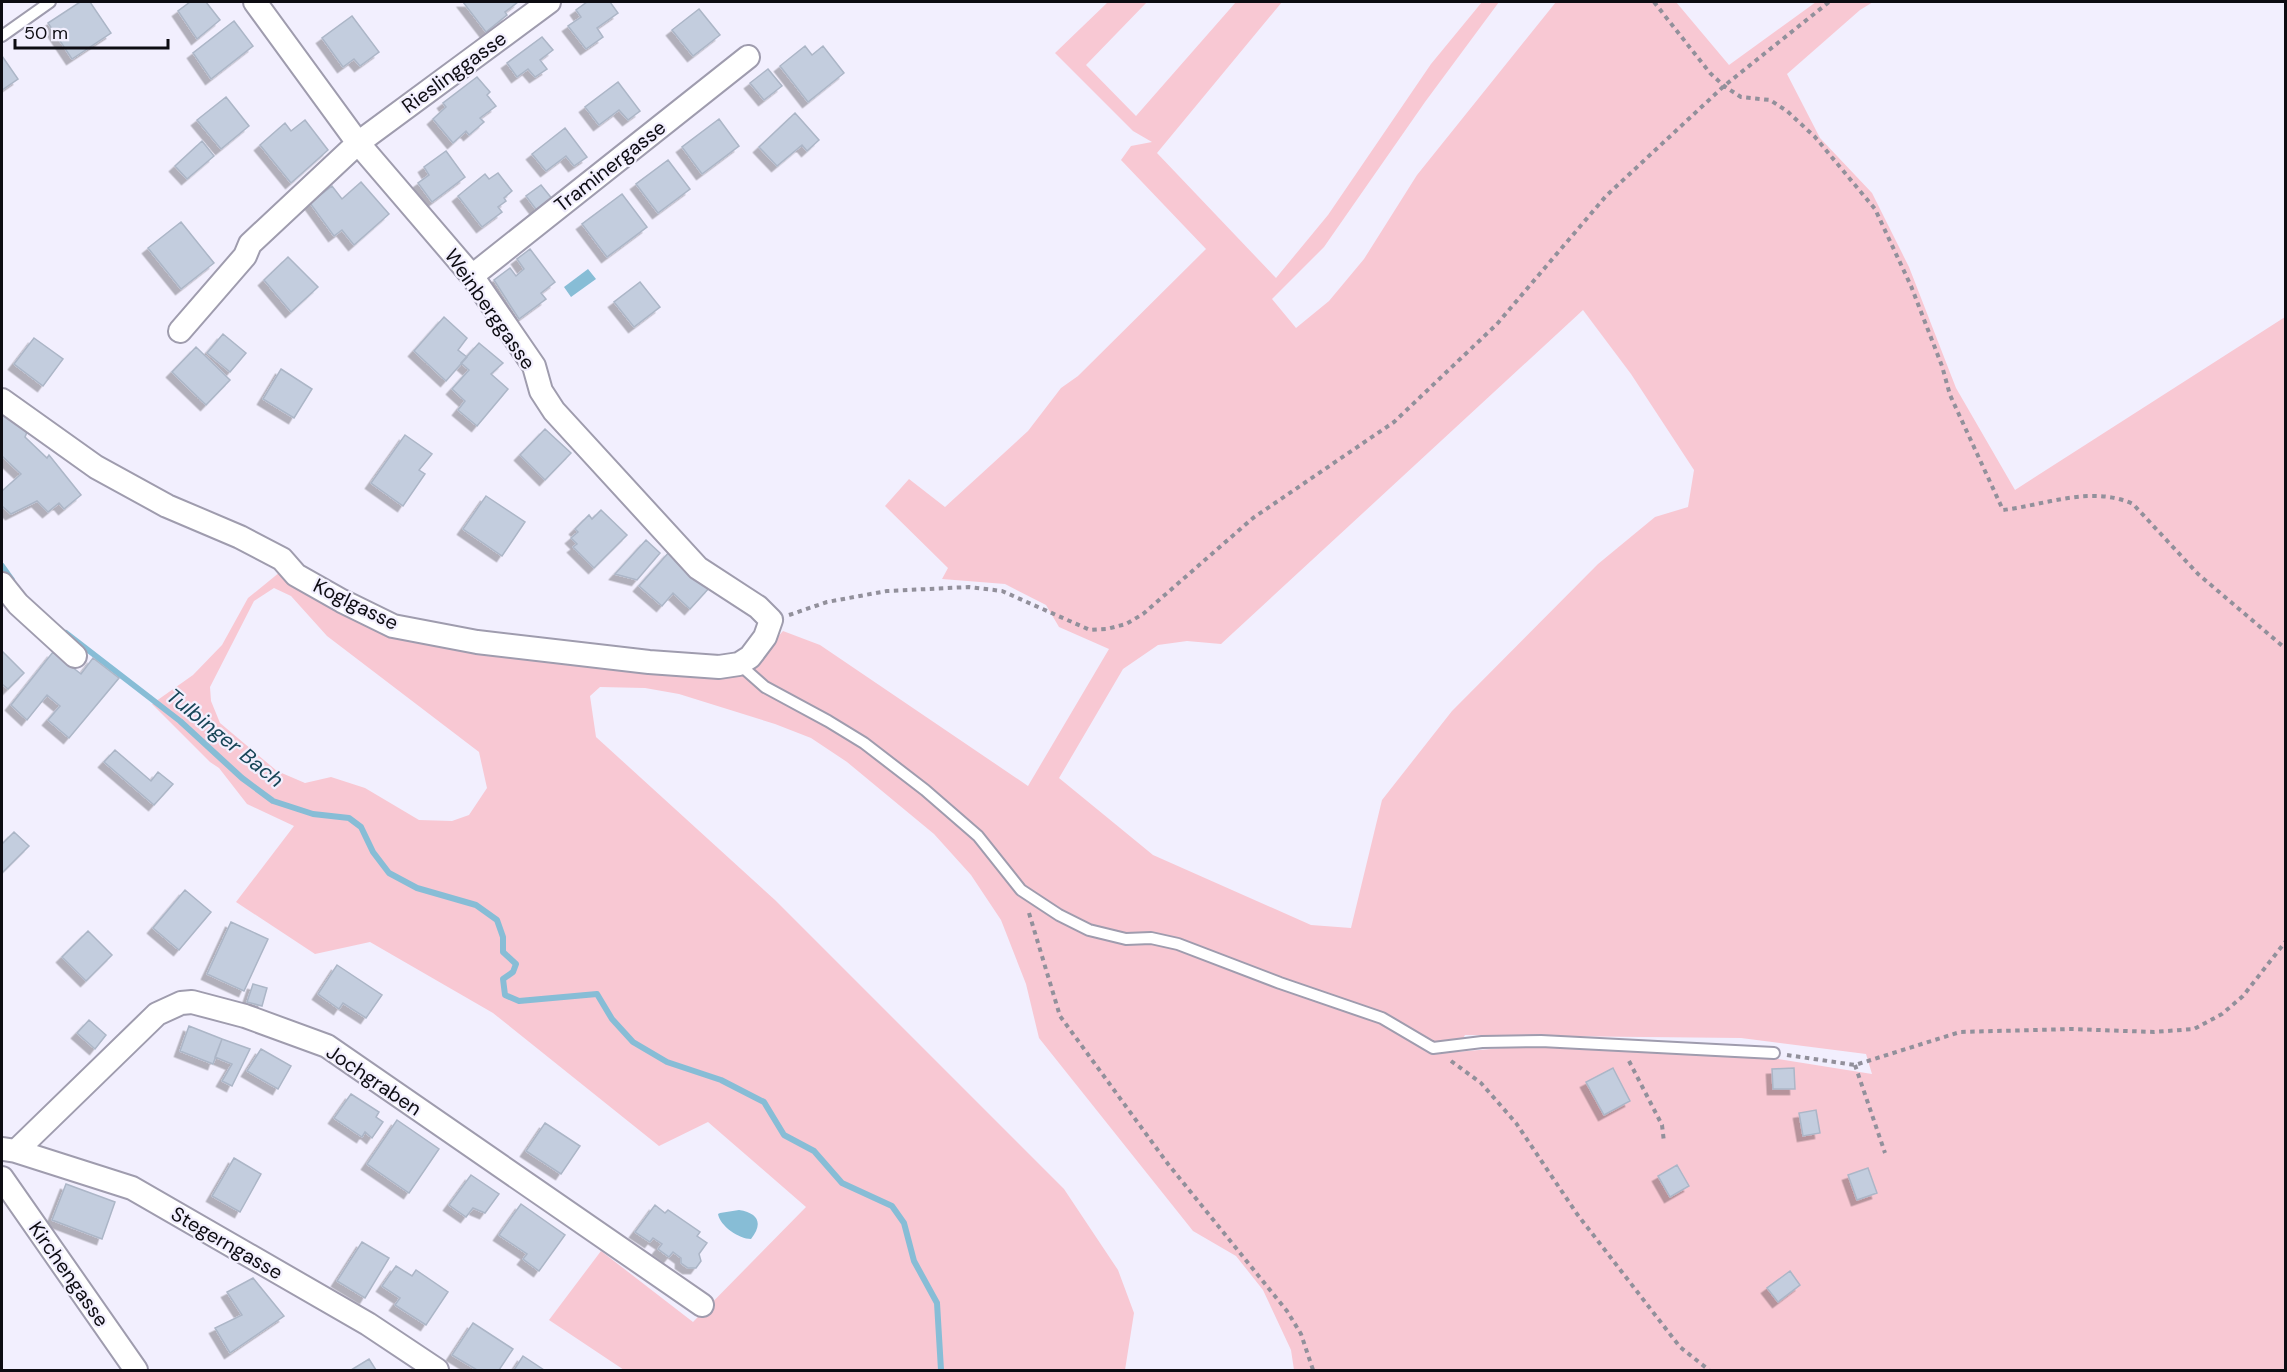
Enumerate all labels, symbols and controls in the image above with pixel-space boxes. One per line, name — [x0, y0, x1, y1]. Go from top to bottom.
scale bar — [15, 12, 168, 50]
text: 50 m — [24, 21, 68, 45]
street label: Rieslinggasse — [396, 25, 512, 119]
street label: Traminergasse — [549, 114, 671, 218]
street label: Weinberggasse — [439, 244, 541, 374]
street label: Koglgasse — [309, 572, 403, 636]
water label: Tulbinger Bach — [161, 682, 289, 794]
street label: Jochgraben — [321, 1039, 427, 1121]
street label: Stegerngasse — [166, 1201, 288, 1285]
street label: Kirchengasse — [23, 1216, 115, 1332]

